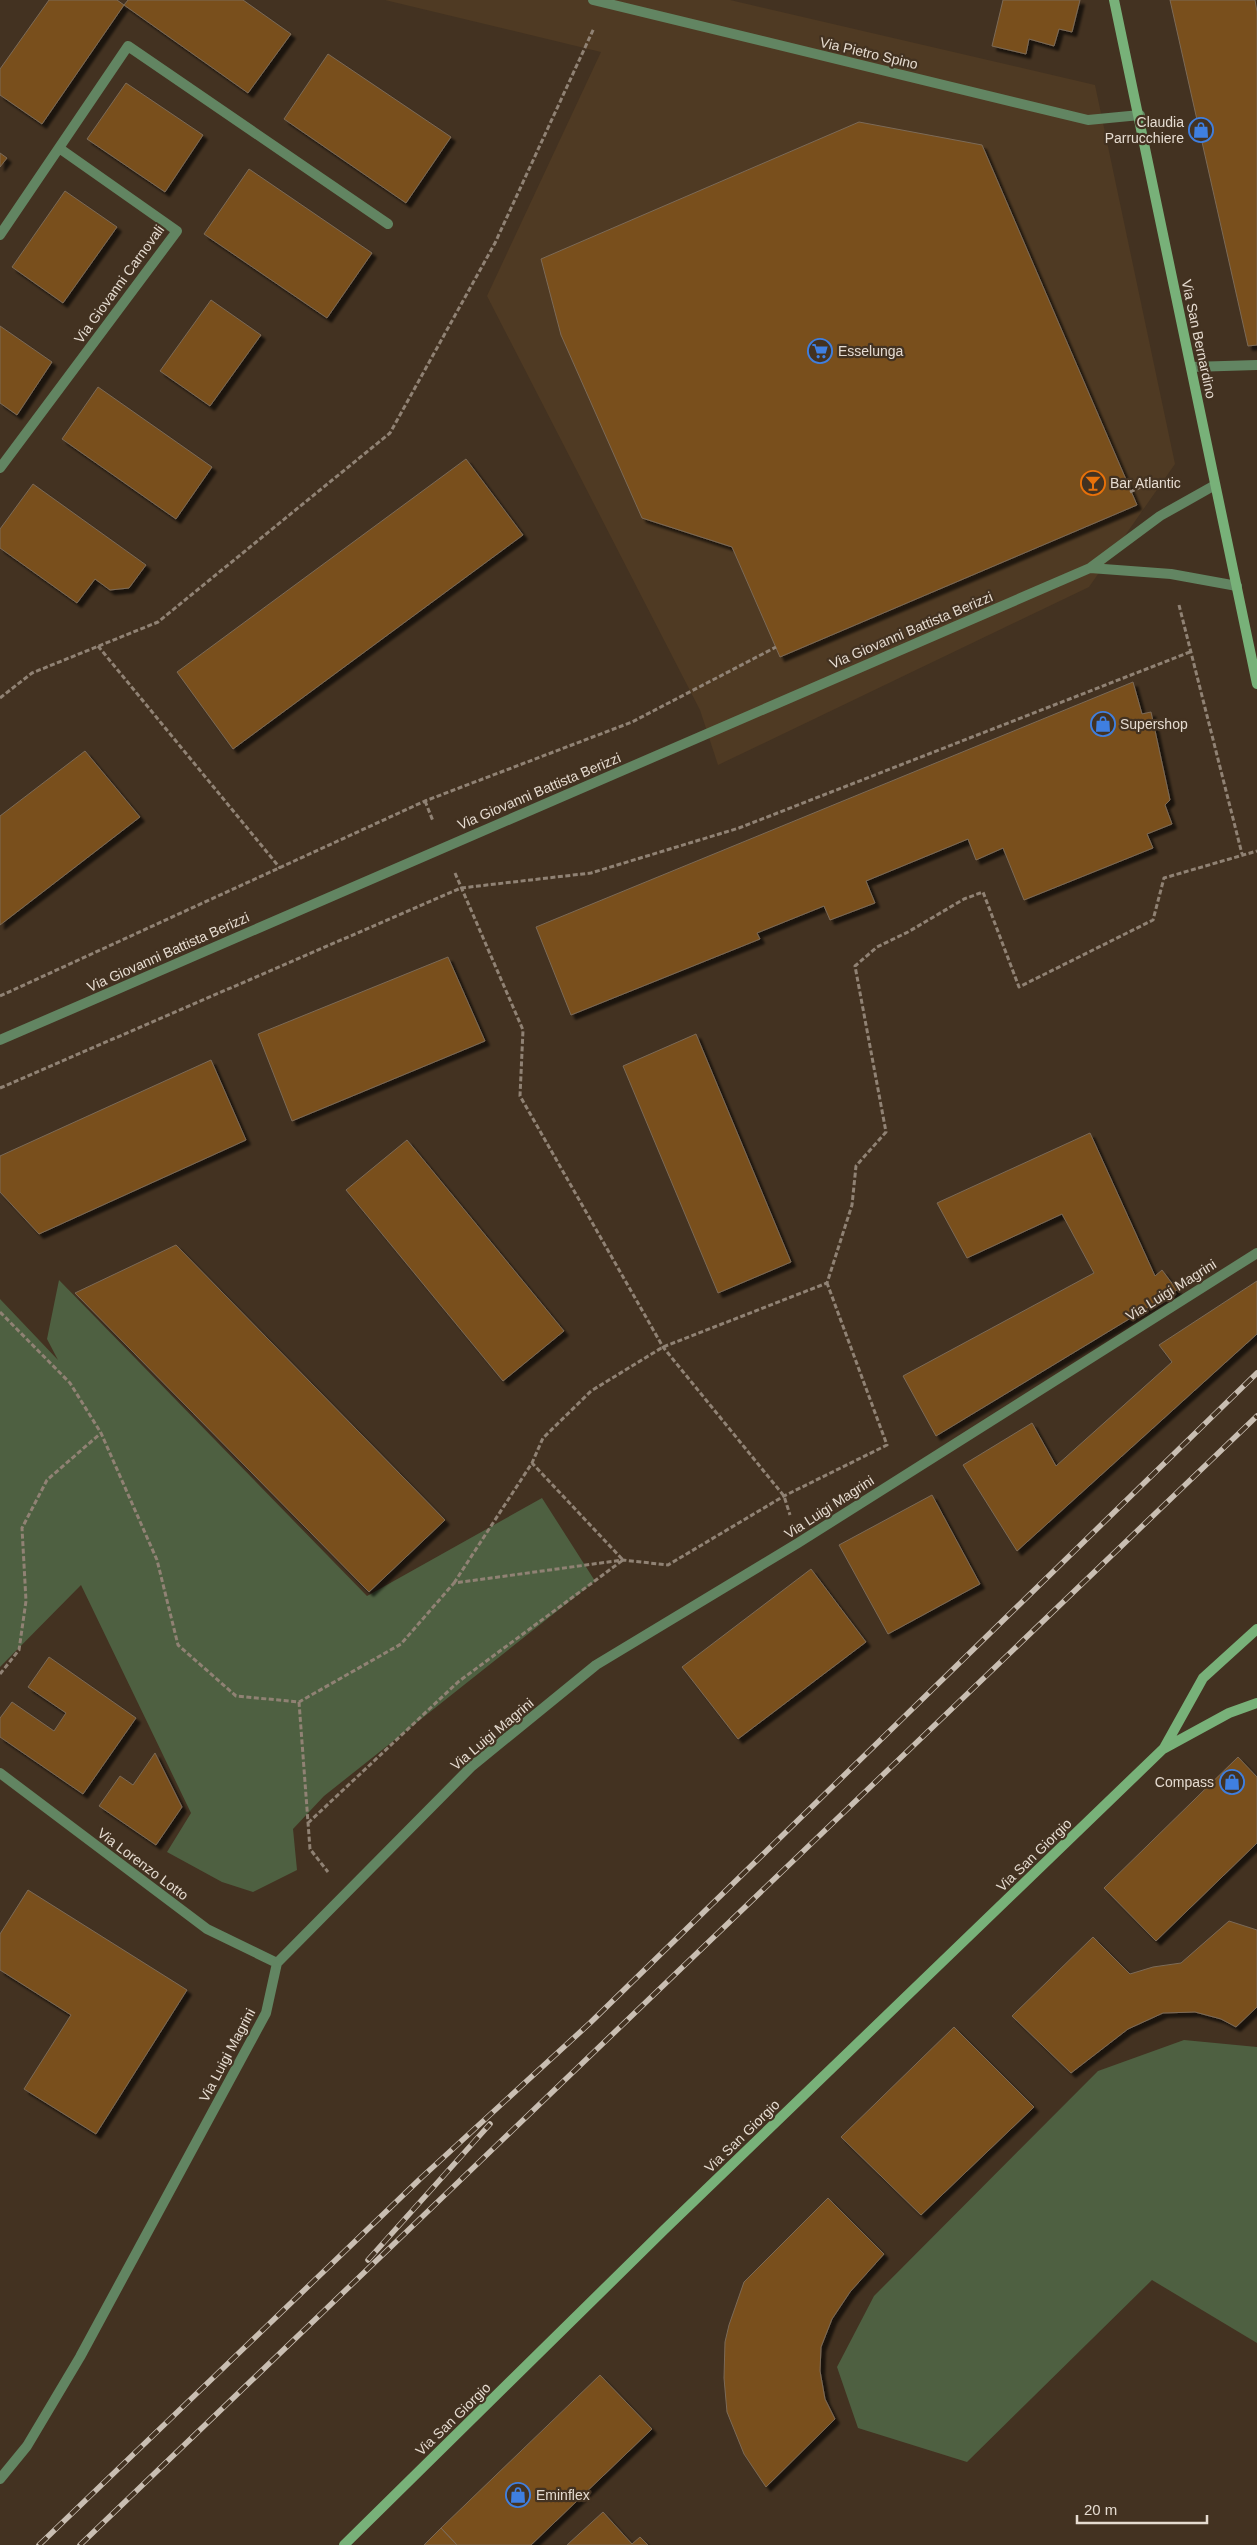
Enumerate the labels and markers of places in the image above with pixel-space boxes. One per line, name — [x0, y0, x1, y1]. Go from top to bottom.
place label: Claudia Parrucchiere — [1105, 114, 1184, 146]
shop icon: Claudia Parrucchiere — [1188, 117, 1214, 143]
supermarket icon: Esselunga — [807, 338, 833, 364]
place label: Esselunga — [838, 343, 904, 359]
bar icon: Bar Atlantic — [1080, 470, 1106, 496]
place label: Bar Atlantic — [1110, 475, 1181, 491]
shop icon: Supershop — [1090, 711, 1116, 737]
place label: Supershop — [1120, 716, 1188, 732]
shop icon: Compass — [1219, 1769, 1245, 1795]
place label: Compass — [1155, 1774, 1214, 1790]
shop icon: Eminflex — [505, 2482, 531, 2508]
place label: Eminflex — [536, 2487, 590, 2503]

